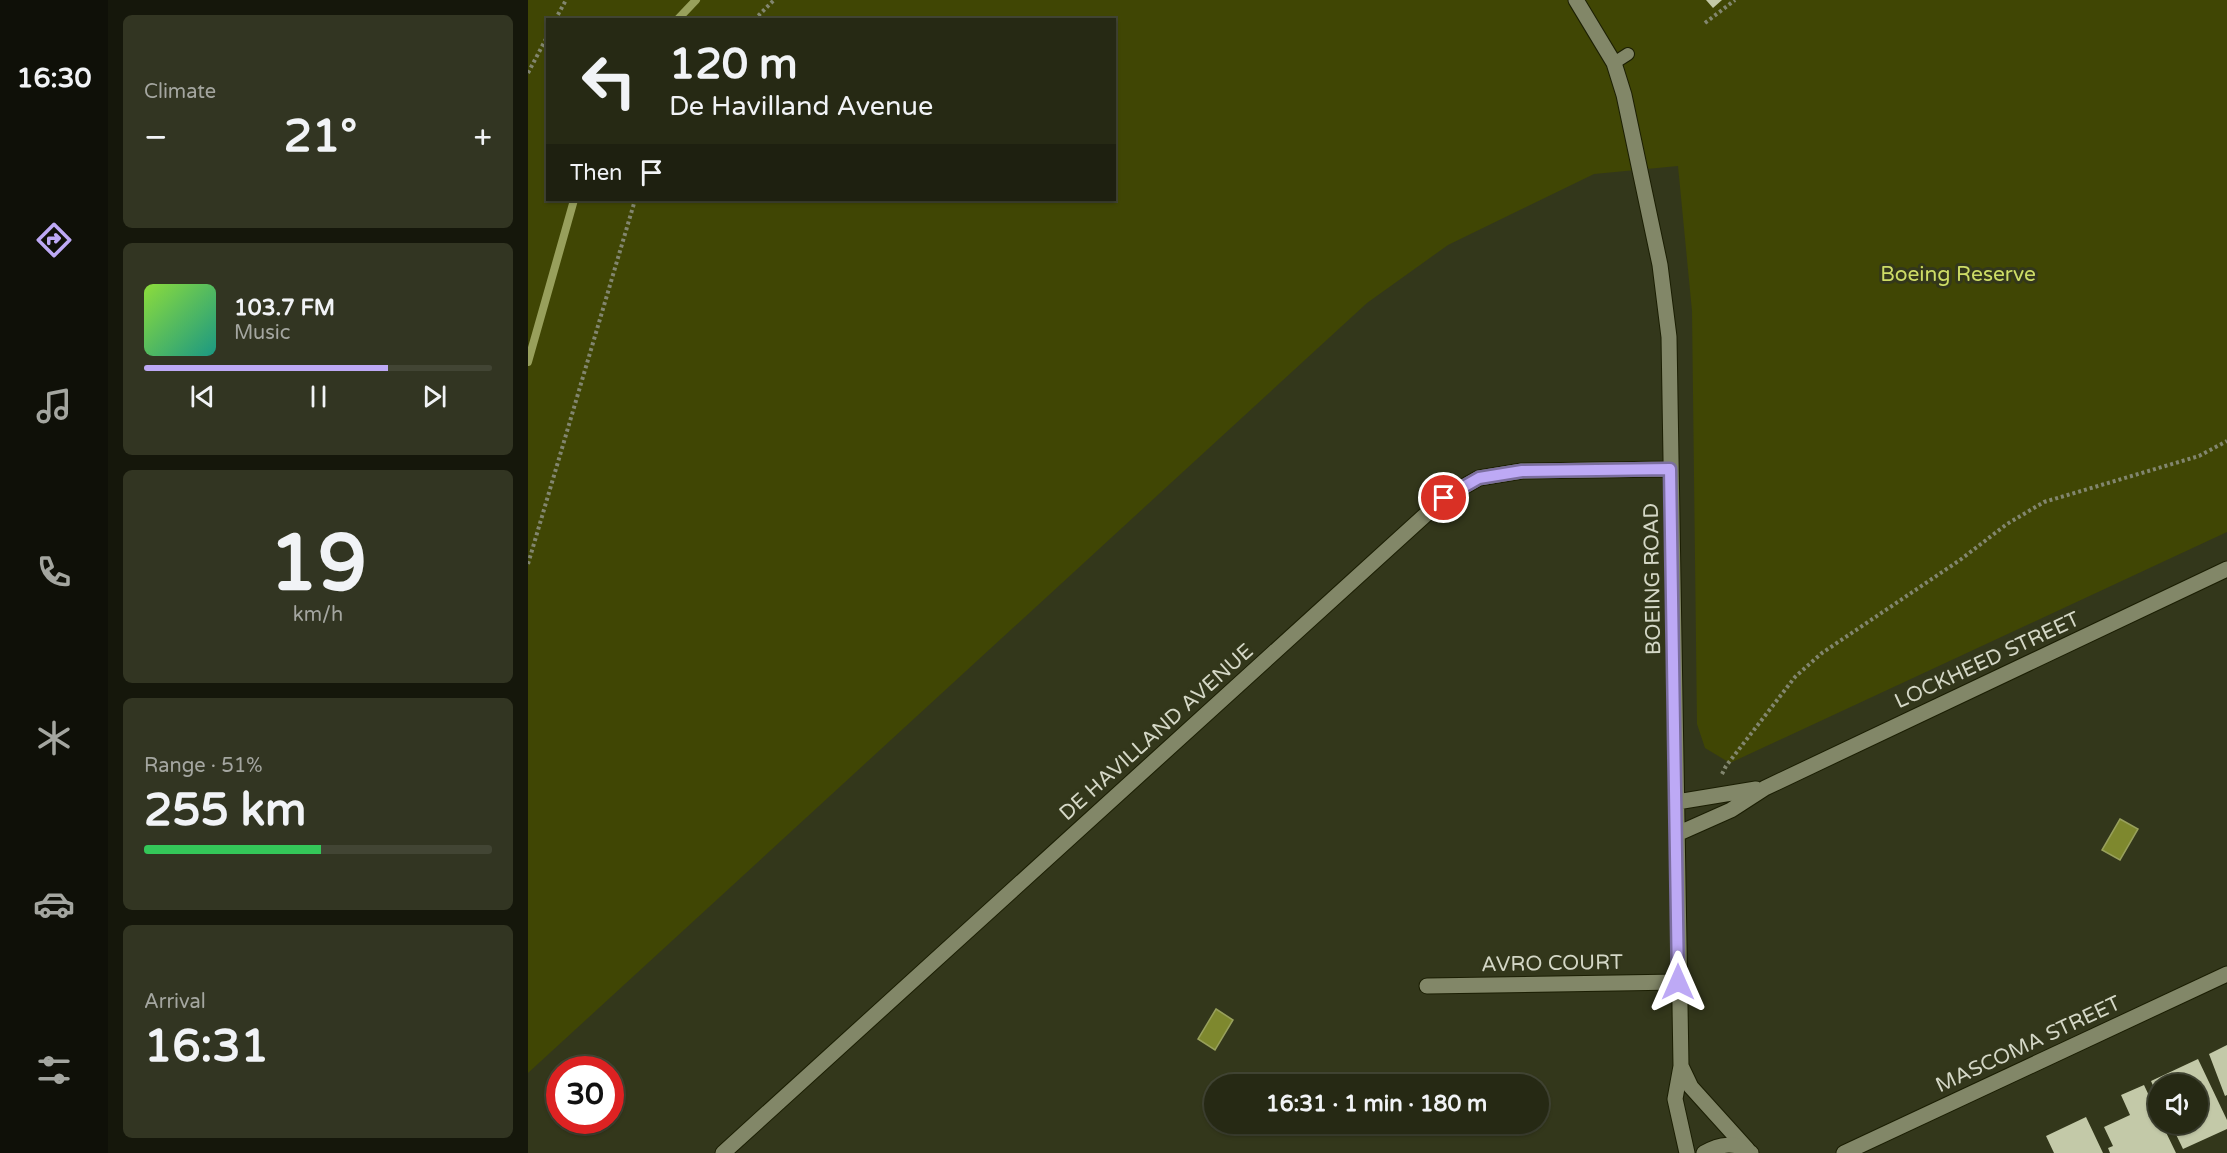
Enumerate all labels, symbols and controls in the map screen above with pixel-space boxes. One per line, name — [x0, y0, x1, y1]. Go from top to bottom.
text: 120 m — [669, 39, 798, 90]
icon: left — [570, 42, 648, 120]
text: 16:30 — [17, 62, 91, 95]
text: Climate — [144, 80, 216, 104]
text: De Havilland Avenue — [669, 90, 933, 123]
text: 21° — [284, 110, 357, 164]
text: − — [144, 118, 168, 157]
text: + — [473, 118, 492, 157]
icon: arrive — [635, 156, 668, 189]
text: Then — [570, 160, 623, 186]
icon: directions — [33, 219, 75, 261]
park label: Boeing Reserve — [1880, 262, 2036, 287]
text: 103.7 FM — [234, 295, 335, 321]
text: Music — [234, 321, 290, 345]
icon: previous — [186, 380, 219, 413]
icon: pause — [302, 380, 335, 413]
icon: next — [418, 380, 451, 413]
icon: music — [33, 385, 75, 427]
pin — [1418, 472, 1469, 523]
icon: arrive — [1427, 481, 1460, 514]
street label: BOEING ROAD — [1639, 503, 1666, 655]
text: 19 — [269, 517, 367, 611]
icon: phone — [33, 551, 75, 593]
text: km/h — [293, 603, 343, 627]
street label: LOCKHEED STREET — [1891, 607, 2084, 714]
street label: DE HAVILLAND AVENUE — [1054, 639, 1258, 826]
icon: climate — [33, 717, 75, 759]
text: Range · 51% — [144, 754, 263, 778]
text: 255 km — [144, 784, 306, 838]
icon: car — [33, 883, 75, 925]
street label: AVRO COURT — [1481, 950, 1623, 977]
position arrow — [1646, 950, 1710, 1014]
text: Arrival — [144, 990, 206, 1014]
street label: MASCOMA STREET — [1932, 991, 2125, 1098]
text: 16:31 — [144, 1020, 269, 1074]
icon: filters — [33, 1049, 75, 1091]
speed limit sign: 30 — [546, 1056, 624, 1134]
map controls — [2148, 1074, 2208, 1134]
button: sound — [2148, 1074, 2208, 1134]
text: 16:31 · 1 min · 180 m — [1266, 1091, 1487, 1117]

